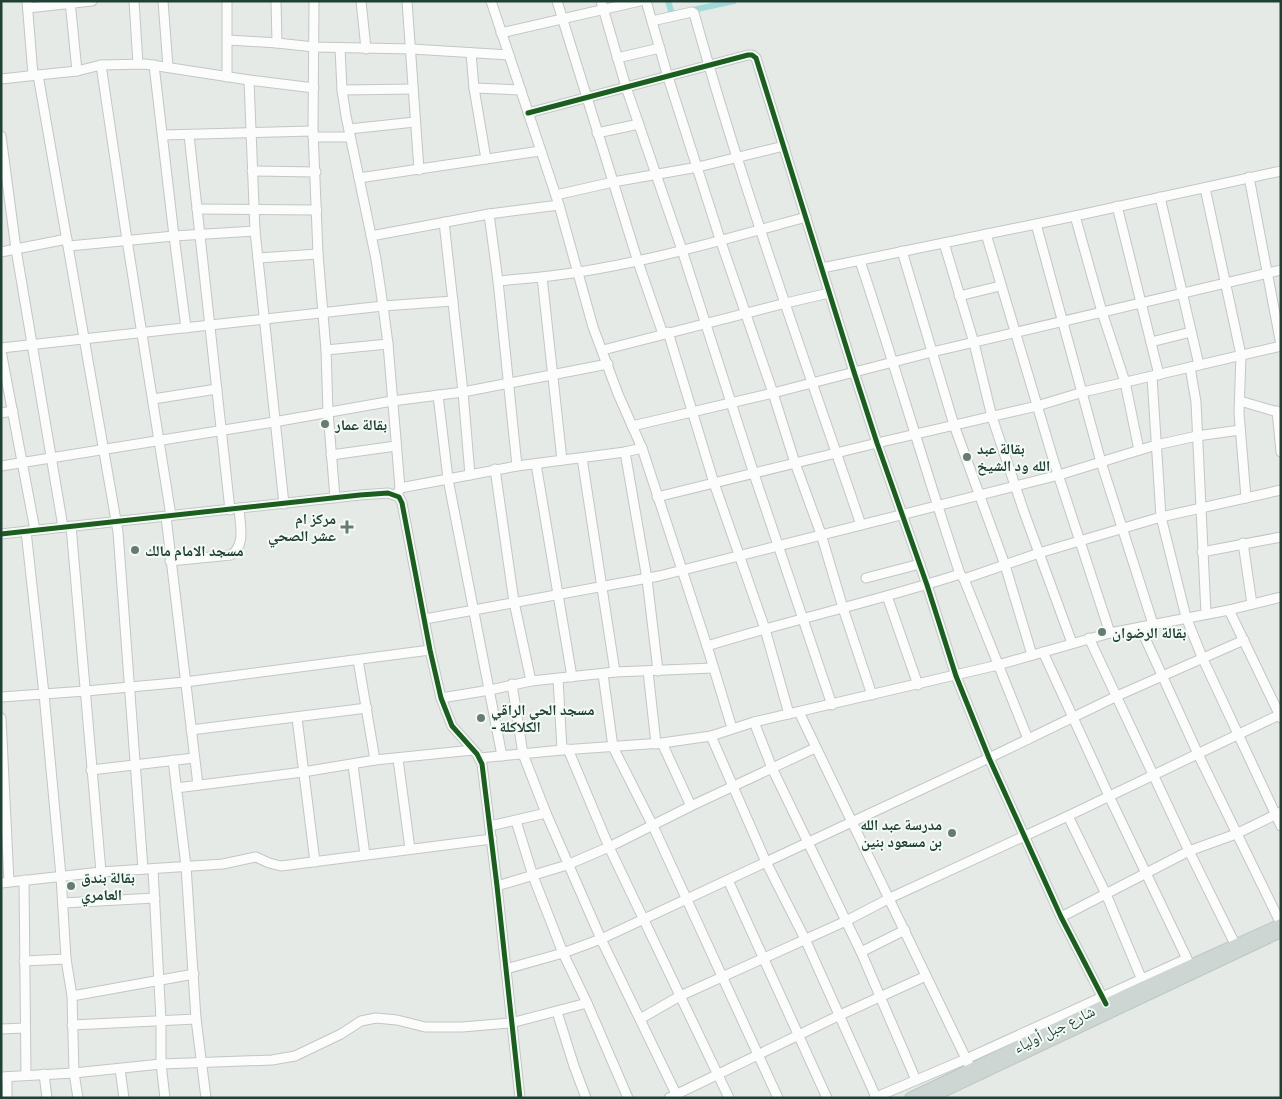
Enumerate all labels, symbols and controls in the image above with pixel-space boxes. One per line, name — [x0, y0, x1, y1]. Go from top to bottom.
place label: بقالة عمار — [334, 416, 387, 433]
marker: بقالة عمار — [319, 418, 331, 430]
place label: بقالة عبد الله ود الشيخ — [977, 440, 1050, 476]
marker: بقالة عبد الله ود الشيخ — [961, 451, 973, 463]
place label: مركز ام عشر الصحي — [268, 510, 336, 547]
marker: مركز ام عشر الصحي — [340, 520, 354, 534]
place label: مسجد الامام مالك — [145, 542, 244, 561]
marker: مسجد الامام مالك — [129, 544, 141, 556]
place label: بقالة الرضوان — [1112, 624, 1186, 642]
marker: بقالة الرضوان — [1096, 626, 1108, 638]
place label: مسجد الحي الراقي - الكلاكلة — [491, 701, 595, 735]
marker: مسجد الحي الراقي - الكلاكلة — [475, 712, 487, 724]
place label: مدرسة عبد الله بن مسعود بنين — [860, 816, 942, 851]
marker: مدرسة عبد الله بن مسعود بنين — [946, 827, 958, 839]
place label: بقالة بندق العامري — [81, 869, 135, 906]
marker: بقالة بندق العامري — [65, 880, 77, 892]
street label: شارع جبل أولياء — [1011, 1002, 1098, 1058]

